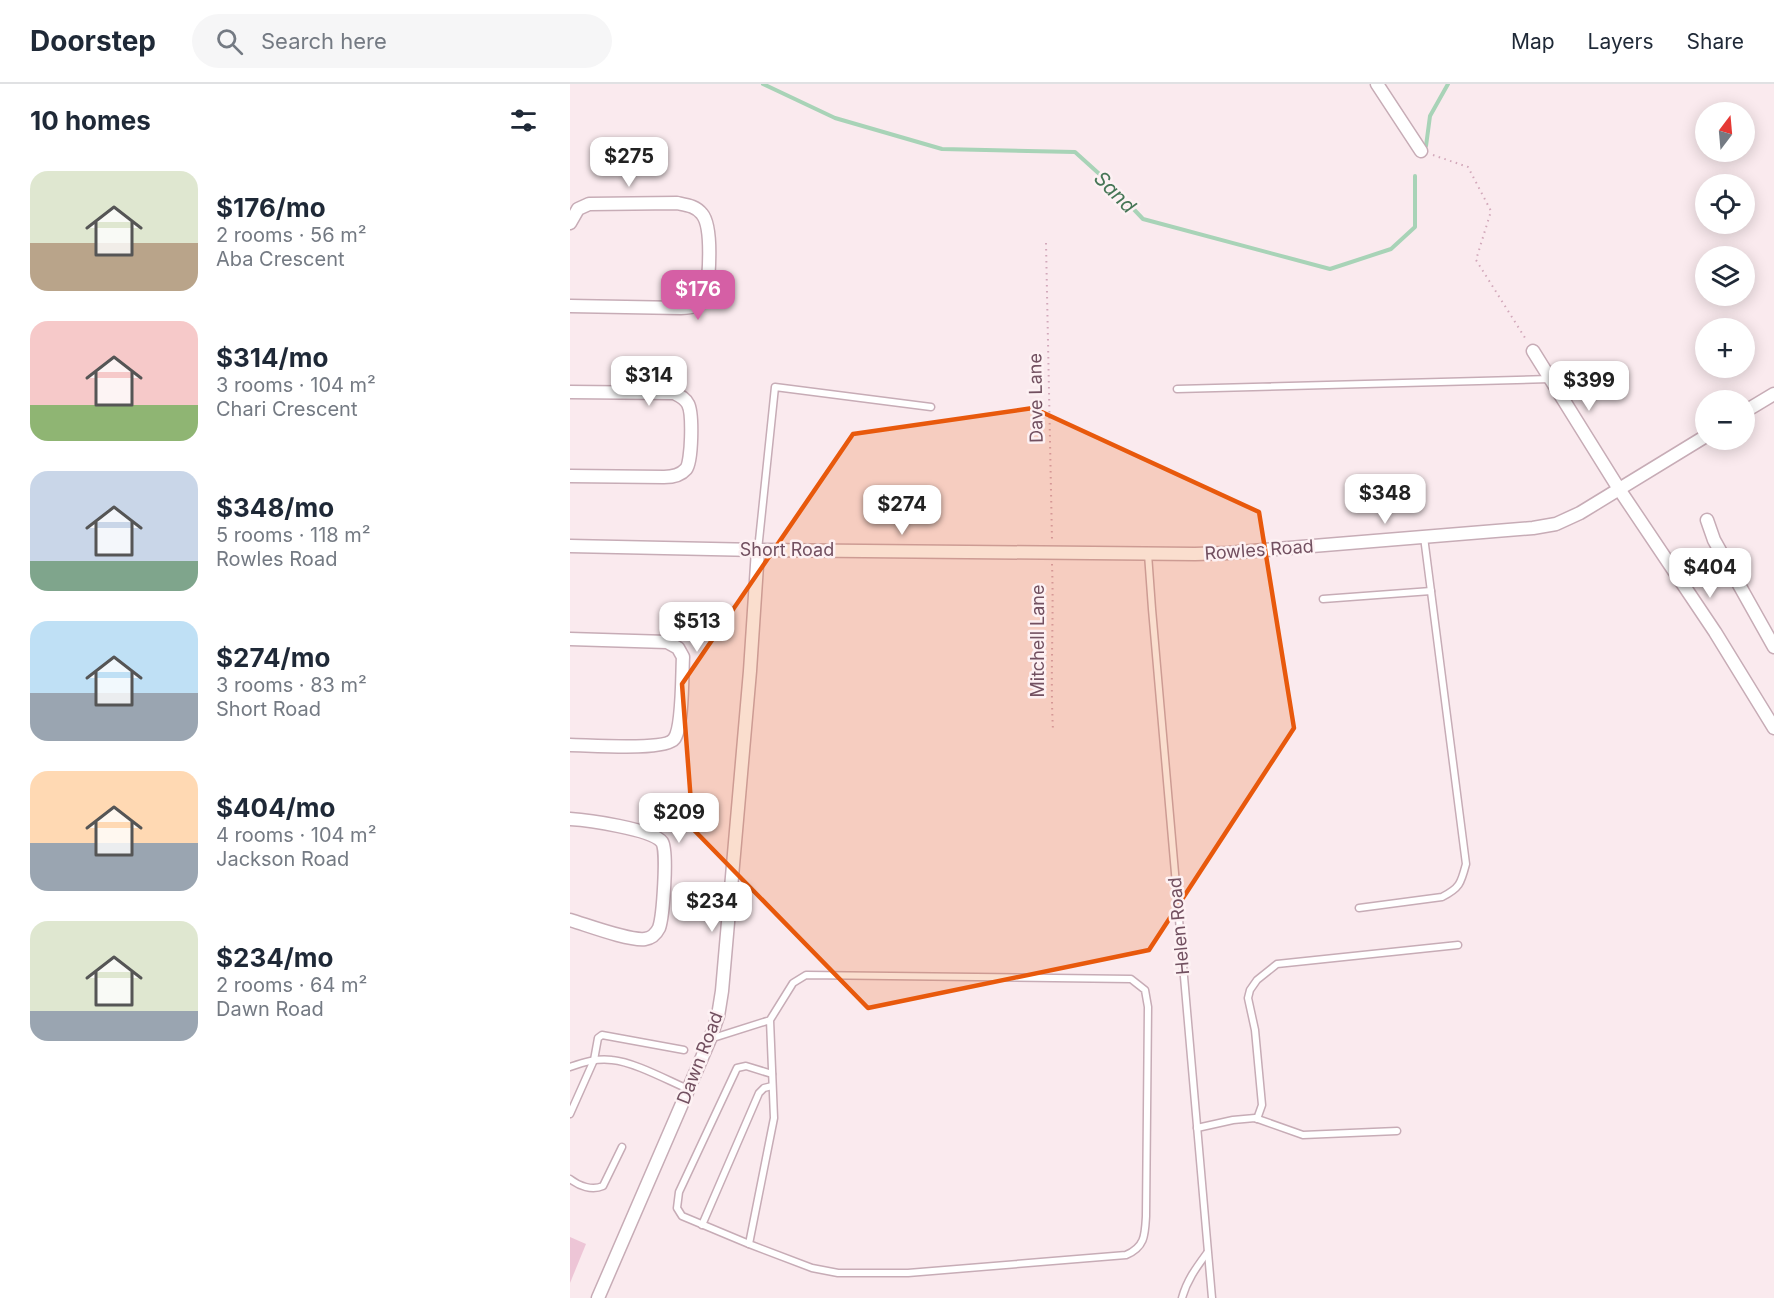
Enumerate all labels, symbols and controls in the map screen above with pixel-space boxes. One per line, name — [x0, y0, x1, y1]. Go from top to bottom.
search box — [192, 14, 612, 68]
text: Doorstep — [30, 24, 156, 58]
icon: search — [213, 25, 246, 58]
text: Search here — [261, 28, 387, 54]
text: Map — [1511, 29, 1555, 54]
text: Layers — [1588, 29, 1654, 54]
text: Share — [1687, 29, 1744, 54]
north arrow — [1695, 102, 1755, 162]
map controls — [1695, 102, 1755, 450]
icon: filters — [507, 104, 540, 137]
text: 10 homes — [30, 105, 151, 136]
pin: $275 — [593, 137, 665, 188]
text: $275 — [604, 144, 654, 168]
water label: Sand — [1089, 166, 1141, 218]
button: locate — [1695, 174, 1755, 234]
text: $176/mo — [216, 192, 326, 223]
icon: home — [78, 195, 150, 267]
text: 2 rooms · 56 m² — [216, 223, 367, 247]
button: layers — [1695, 246, 1755, 306]
text: Aba Crescent — [216, 247, 345, 271]
pin: $176 — [662, 270, 734, 321]
text: $176 — [675, 277, 721, 301]
button: + — [1695, 318, 1755, 378]
text: $314/mo — [216, 342, 328, 373]
icon: home — [78, 345, 150, 417]
street label: Dave Lane — [1024, 353, 1047, 443]
pin: $314 — [613, 356, 685, 407]
pin: $399 — [1553, 361, 1625, 412]
text: $314 — [625, 363, 673, 387]
text: $399 — [1563, 368, 1615, 392]
text: 3 rooms · 104 m² — [216, 373, 376, 397]
button: − — [1695, 390, 1755, 450]
text: Chari Crescent — [216, 397, 357, 421]
pin: $348 — [1349, 474, 1421, 525]
text: $348 — [1359, 481, 1411, 505]
pin: $274 — [866, 485, 938, 536]
text: $348/mo — [216, 492, 334, 523]
text: $274 — [877, 492, 927, 516]
icon: home — [78, 495, 150, 567]
text: 5 rooms · 118 m² — [216, 523, 371, 547]
street label: Rowles Road — [1204, 535, 1314, 564]
street label: Short Road — [740, 539, 834, 560]
text: Rowles Road — [216, 547, 338, 571]
pin: $404 — [1674, 548, 1746, 599]
text: $404 — [1683, 555, 1737, 579]
street label: Mitchell Lane — [1027, 585, 1048, 697]
pin: $513 — [661, 602, 733, 653]
text: $513 — [673, 609, 721, 633]
text: $274/mo — [216, 642, 330, 673]
icon: home — [78, 645, 150, 717]
text: 3 rooms · 83 m² — [216, 673, 367, 697]
text: Short Road — [216, 697, 321, 721]
text: $404/mo — [216, 792, 336, 823]
pin: $209 — [643, 793, 715, 844]
icon: home — [78, 795, 150, 867]
text: $209 — [653, 800, 705, 824]
text: 4 rooms · 104 m² — [216, 823, 376, 847]
text: Jackson Road — [216, 847, 349, 871]
street label: Helen Road — [1164, 876, 1193, 976]
pin: $234 — [676, 882, 748, 933]
text: $234 — [686, 889, 738, 913]
text: $234/mo — [216, 942, 334, 973]
icon: home — [78, 945, 150, 1017]
text: 2 rooms · 64 m² — [216, 973, 367, 997]
text: Dawn Road — [216, 997, 324, 1021]
street label: Dawn Road — [672, 1009, 727, 1107]

